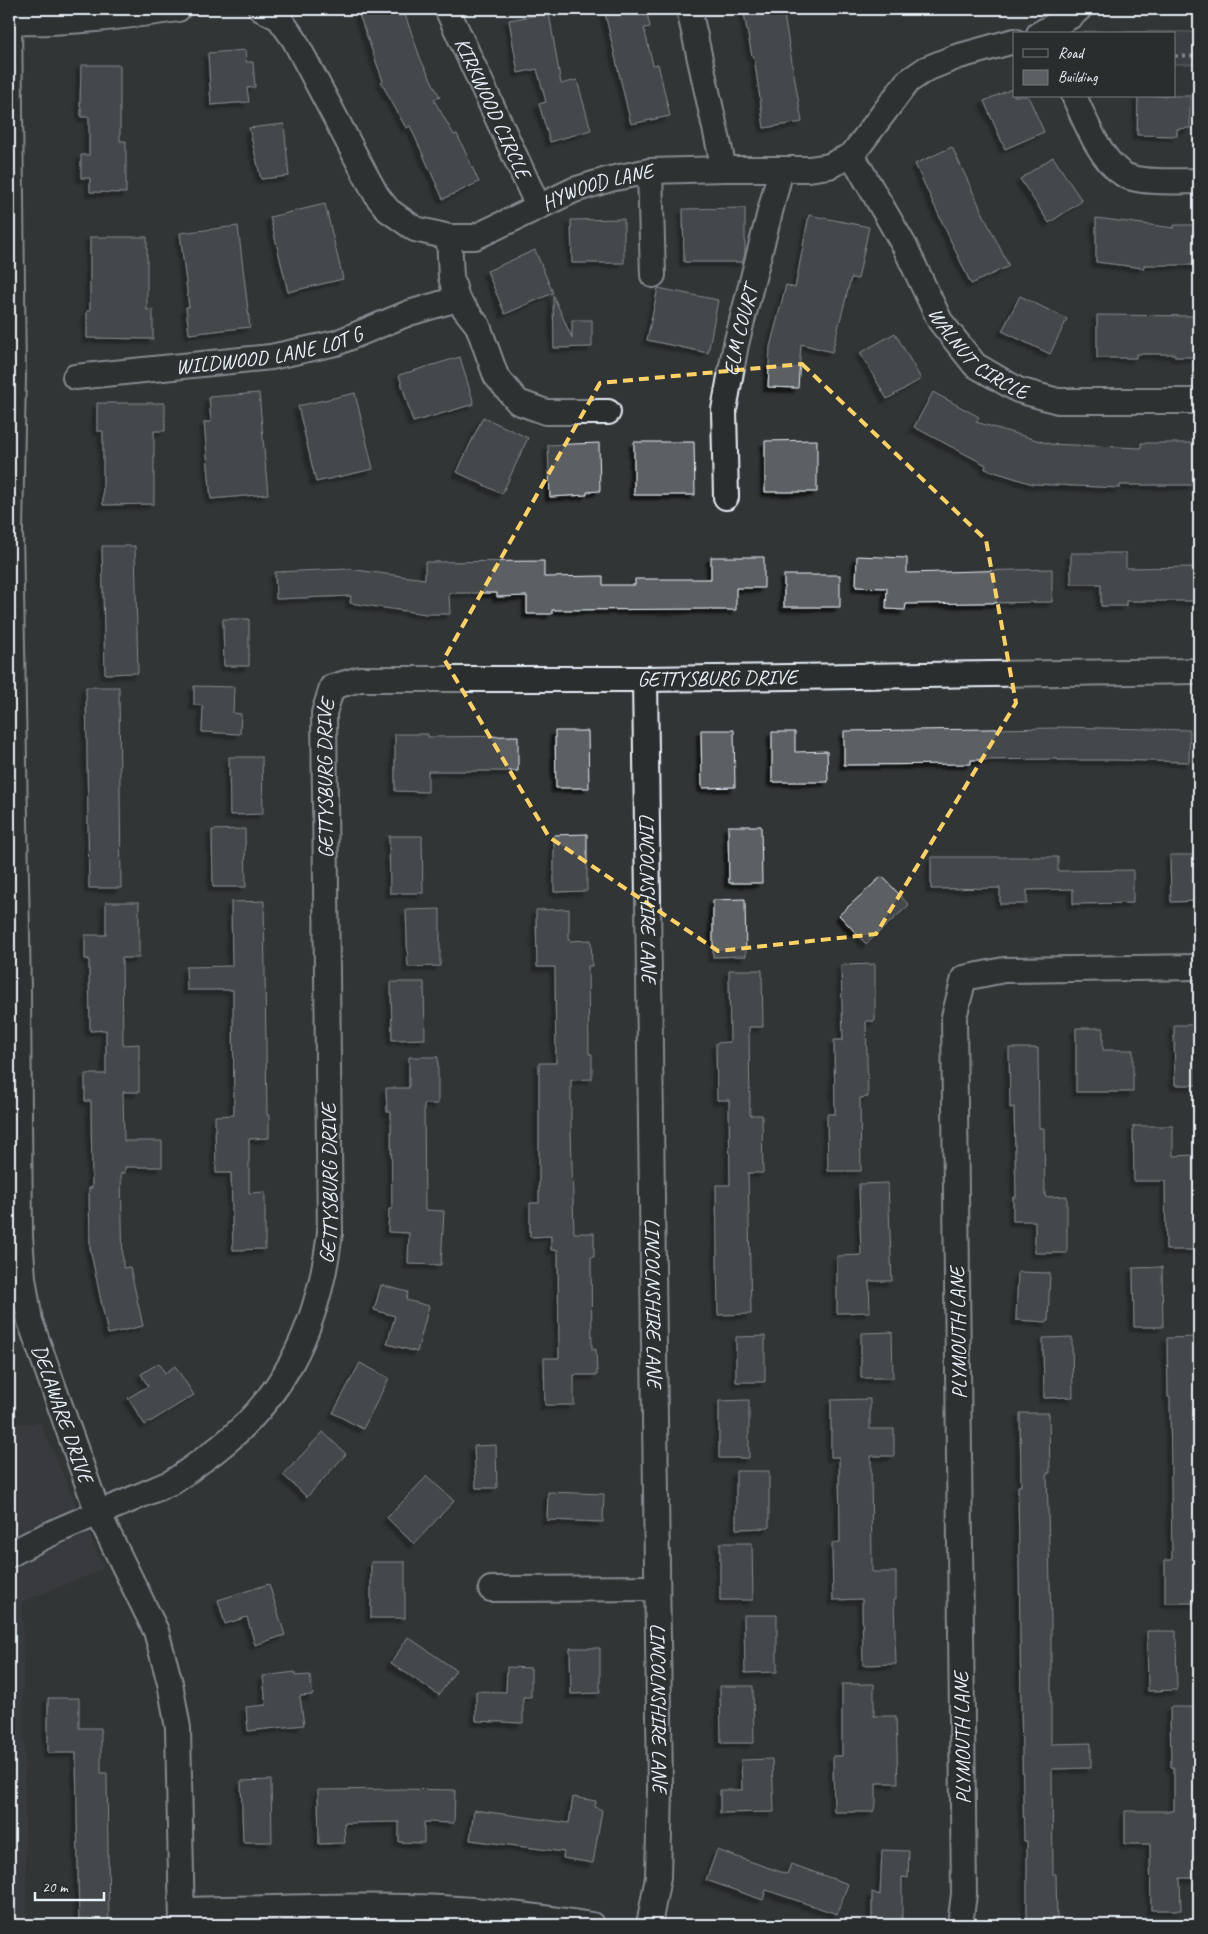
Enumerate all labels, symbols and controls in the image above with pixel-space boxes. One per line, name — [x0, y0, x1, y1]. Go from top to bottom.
legend — [1013, 32, 1176, 98]
street label: KIRKWOOD CIRCLE — [449, 33, 537, 185]
text: Road — [1058, 44, 1085, 63]
text: Building — [1058, 68, 1098, 87]
street label: HYWOOD LANE — [537, 157, 658, 217]
street label: ELM COURT — [718, 278, 765, 378]
street label: WALNUT CIRCLE — [923, 304, 1033, 406]
street label: WILDWOOD LANE LOT G — [174, 320, 369, 380]
street label: GETTYSBURG DRIVE — [637, 664, 800, 692]
street label: GETTYSBURG DRIVE — [311, 693, 341, 858]
street label: LINCOLNSHIRE LANE — [634, 813, 662, 985]
street label: GETTYSBURG DRIVE — [313, 1101, 344, 1265]
street label: LINCOLNSHIRE LANE — [639, 1218, 668, 1390]
street label: PLYMOUTH LANE — [944, 1264, 972, 1399]
street label: DELAWARE DRIVE — [26, 1341, 100, 1488]
street label: LINCOLNSHIRE LANE — [645, 1623, 673, 1795]
street label: PLYMOUTH LANE — [948, 1669, 976, 1804]
scale bar — [35, 1869, 104, 1901]
text: 20 m — [42, 1878, 69, 1897]

